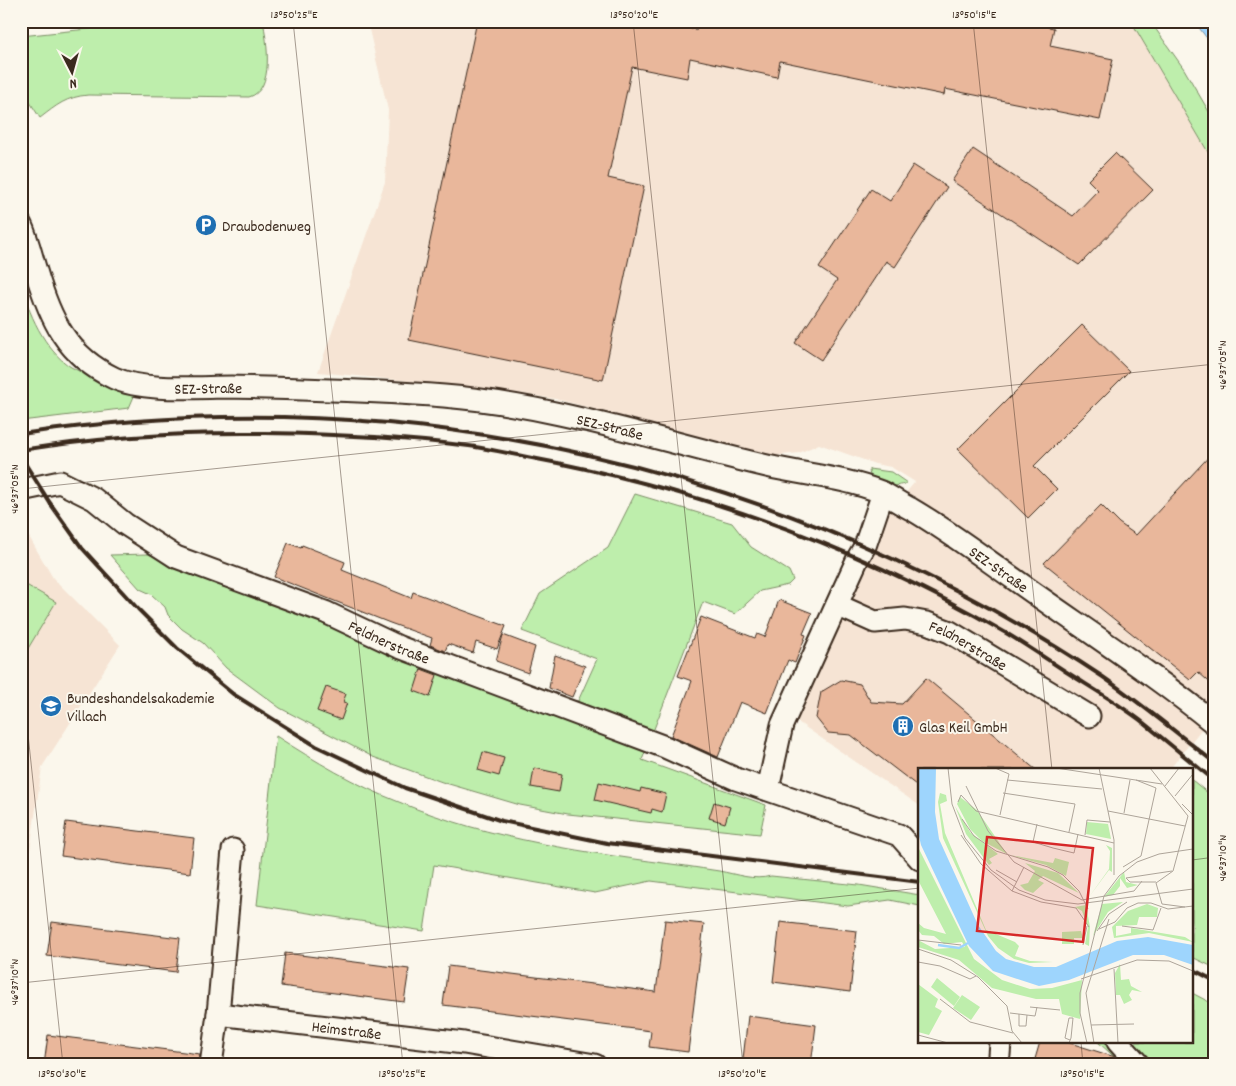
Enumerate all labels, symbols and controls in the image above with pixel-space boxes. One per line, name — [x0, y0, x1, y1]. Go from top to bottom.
text: 13°50'25"E — [271, 7, 318, 24]
text: 13°50'20"E — [610, 7, 658, 24]
text: 13°50'15"E — [952, 7, 997, 24]
north arrow — [48, 48, 98, 98]
text: N — [69, 73, 78, 93]
parking icon: Draubodenweg — [194, 213, 218, 237]
place label: Draubodenweg — [222, 216, 311, 239]
text: 46°37'05"N — [1215, 340, 1232, 390]
street label: SEZ-Straße — [174, 378, 242, 402]
street label: SEZ-Straße — [574, 409, 645, 448]
text: 46°37'05"N — [7, 464, 24, 514]
street label: SEZ-Straße — [963, 541, 1032, 600]
street label: Feldnerstraße — [344, 616, 432, 671]
street label: Feldnerstraße — [925, 616, 1011, 678]
place label: Bundeshandelsakademie Villach — [67, 688, 215, 729]
school or university icon: Bundeshandelsakademie Villach — [39, 694, 63, 718]
building icon: Glas Keil GmbH — [891, 714, 915, 738]
place label: Glas Keil GmbH — [919, 717, 1008, 740]
inset map — [918, 768, 1194, 1044]
text: 46°37'10"N — [1215, 835, 1232, 881]
text: 46°37'10"N — [7, 959, 24, 1005]
street label: Heimstraße — [310, 1016, 382, 1047]
text: 13°50'30"E — [38, 1066, 86, 1083]
text: 13°50'25"E — [379, 1066, 426, 1083]
text: 13°50'20"E — [718, 1066, 766, 1083]
text: 13°50'15"E — [1060, 1066, 1105, 1083]

